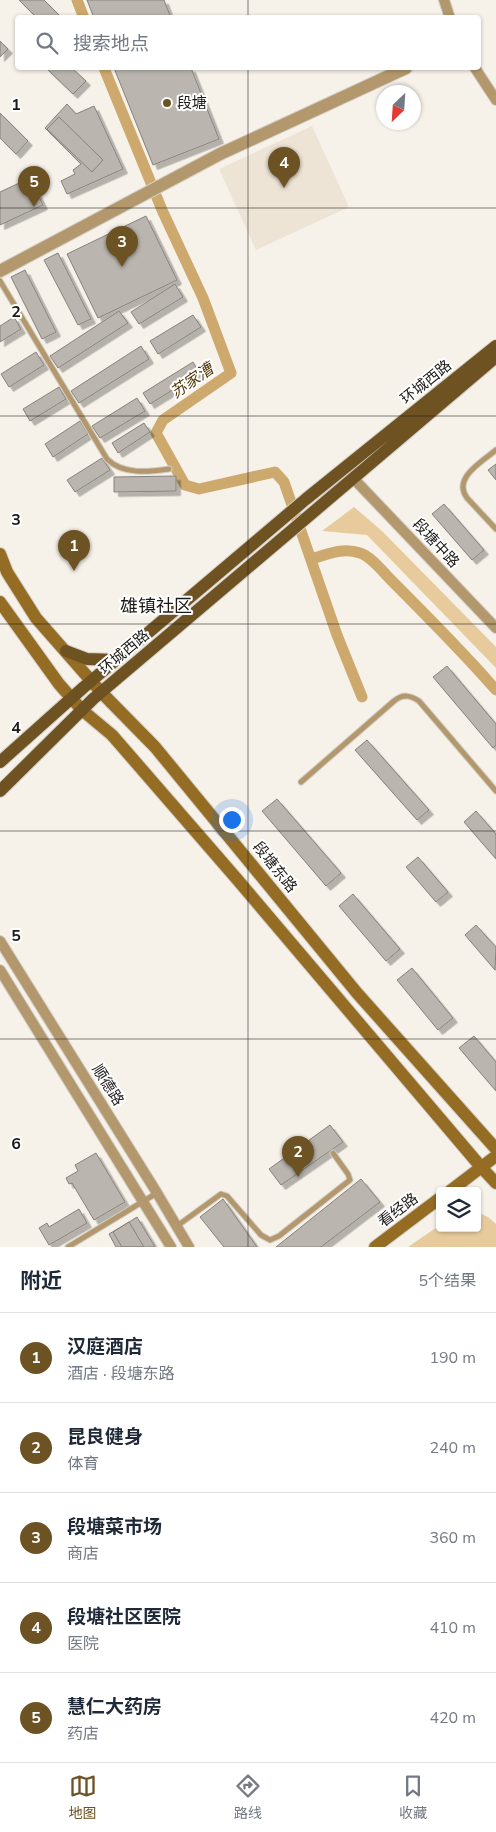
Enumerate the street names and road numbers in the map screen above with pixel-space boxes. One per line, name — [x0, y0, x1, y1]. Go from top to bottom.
street label: 环城西路 — [396, 355, 456, 409]
street label: 段塘中路 — [408, 514, 464, 572]
street label: 环城西路 — [95, 625, 153, 679]
street label: 段塘东路 — [248, 837, 302, 897]
street label: 顺德路 — [88, 1061, 128, 1109]
street label: 看经路 — [374, 1188, 422, 1232]

